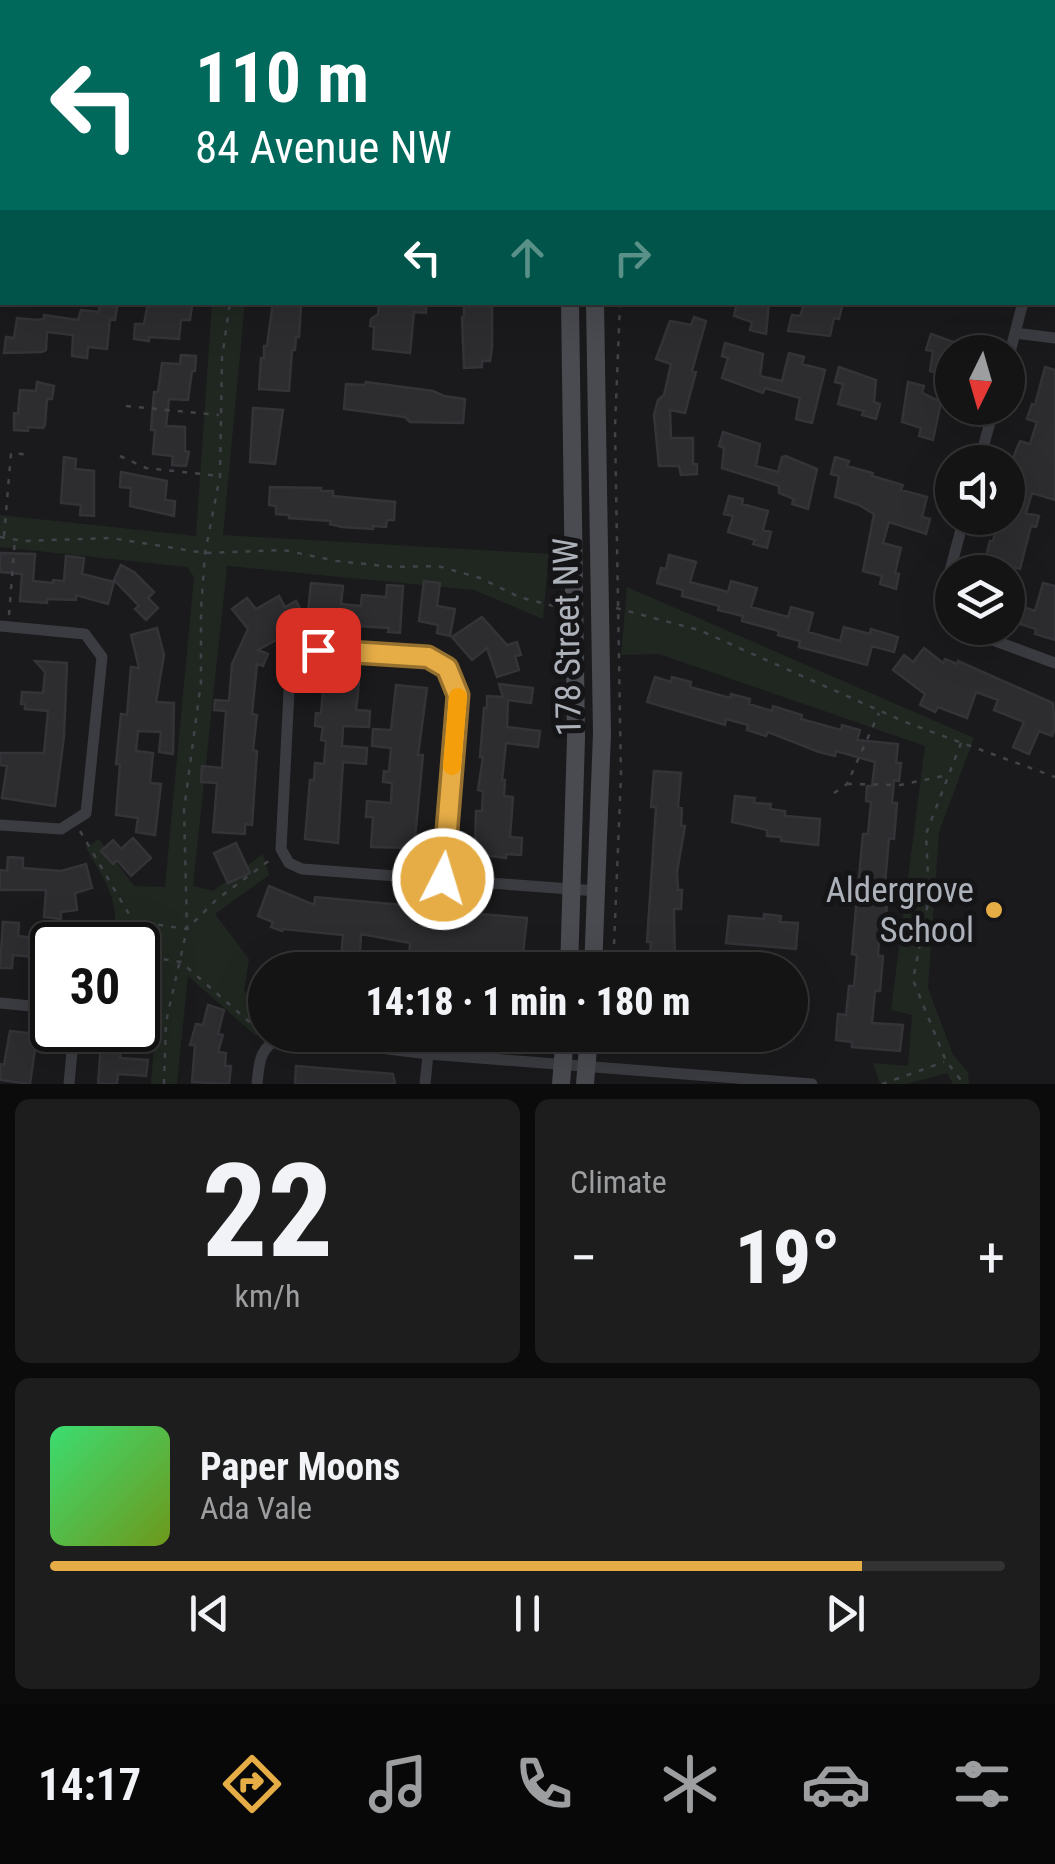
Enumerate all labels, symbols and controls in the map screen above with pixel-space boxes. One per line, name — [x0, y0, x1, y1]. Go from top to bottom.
text: 110 m — [195, 37, 369, 119]
icon: left — [30, 40, 160, 170]
text: 84 Avenue NW — [195, 121, 452, 174]
icon: left — [395, 230, 450, 285]
icon: ahead — [500, 230, 555, 285]
icon: right — [605, 230, 660, 285]
north arrow — [935, 335, 1025, 425]
map controls — [935, 335, 1025, 645]
button: sound — [935, 445, 1025, 535]
street label: 178 Street NW — [545, 538, 590, 736]
button: layers — [935, 555, 1025, 645]
pin — [276, 608, 361, 693]
icon: arrive — [291, 623, 346, 678]
position arrow — [391, 827, 495, 931]
place label: Aldergrove School — [826, 870, 974, 951]
marker: Aldergrove School — [983, 899, 1005, 921]
speed limit sign: 30 — [30, 922, 160, 1052]
text: 14:18 · 1 min · 180 m — [366, 980, 690, 1024]
text: 22 — [202, 1135, 333, 1288]
text: Climate — [570, 1163, 667, 1201]
text: 19° — [735, 1213, 840, 1301]
text: − — [570, 1226, 598, 1290]
text: + — [978, 1226, 1005, 1290]
text: km/h — [235, 1277, 300, 1315]
text: Paper Moons — [200, 1445, 400, 1489]
text: Ada Vale — [200, 1489, 312, 1527]
icon: previous — [182, 1586, 237, 1641]
icon: pause — [500, 1586, 555, 1641]
icon: next — [818, 1586, 873, 1641]
icon: directions — [217, 1749, 287, 1819]
icon: music — [363, 1749, 433, 1819]
icon: phone — [509, 1749, 579, 1819]
icon: climate — [655, 1749, 725, 1819]
icon: car — [801, 1749, 871, 1819]
icon: filters — [947, 1749, 1017, 1819]
text: 14:17 — [38, 1758, 141, 1811]

